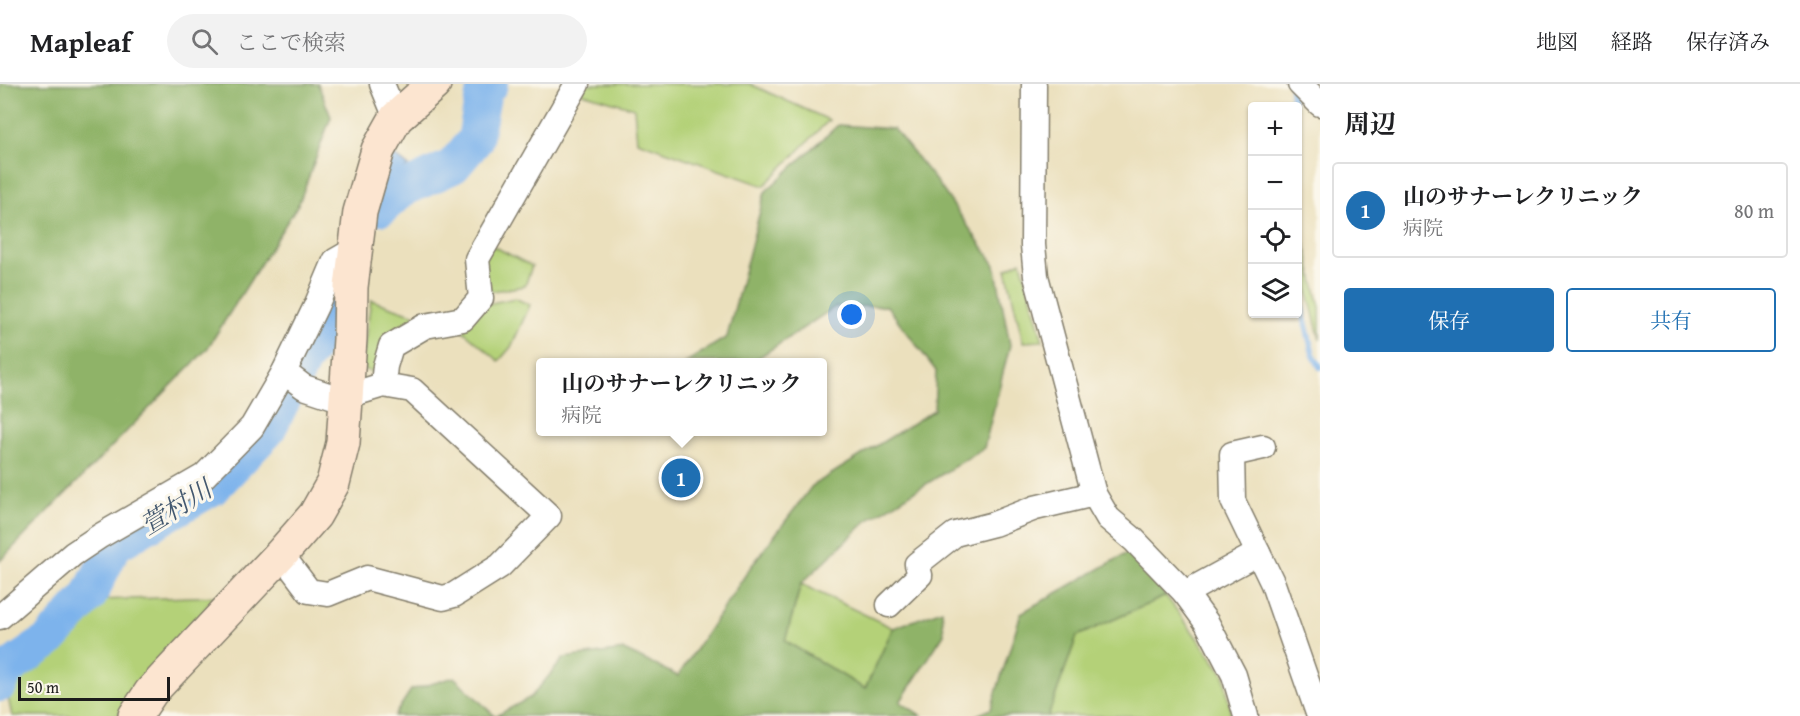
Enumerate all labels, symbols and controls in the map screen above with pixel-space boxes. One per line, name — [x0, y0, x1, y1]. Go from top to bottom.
search box — [167, 14, 587, 68]
text: Mapleaf — [30, 21, 131, 62]
icon: search — [188, 25, 221, 58]
text: ここで検索 — [236, 26, 346, 58]
text: 地図 — [1536, 26, 1578, 57]
text: 経路 — [1611, 26, 1653, 57]
text: 保存済み — [1686, 26, 1770, 57]
map controls — [1248, 102, 1302, 318]
button: + — [1248, 102, 1302, 156]
text: 周辺 — [1344, 104, 1396, 143]
button: − — [1248, 156, 1302, 210]
text: 山のサナーレクリニック — [1403, 180, 1643, 212]
text: 1 — [1360, 196, 1371, 225]
text: 80 m — [1734, 196, 1774, 225]
button: locate — [1248, 210, 1302, 264]
text: 病院 — [1403, 213, 1443, 242]
button: layers — [1248, 264, 1302, 318]
button: 保存 — [1344, 288, 1554, 352]
button: 共有 — [1566, 288, 1776, 352]
your location — [837, 300, 866, 329]
popup — [536, 358, 827, 436]
text: 山のサナーレクリニック — [562, 367, 801, 399]
text: 病院 — [562, 400, 602, 429]
pin: 1 — [662, 456, 700, 500]
water label: 萱村川 — [132, 468, 222, 544]
scale bar — [18, 674, 170, 702]
text: 50 m — [27, 675, 59, 699]

